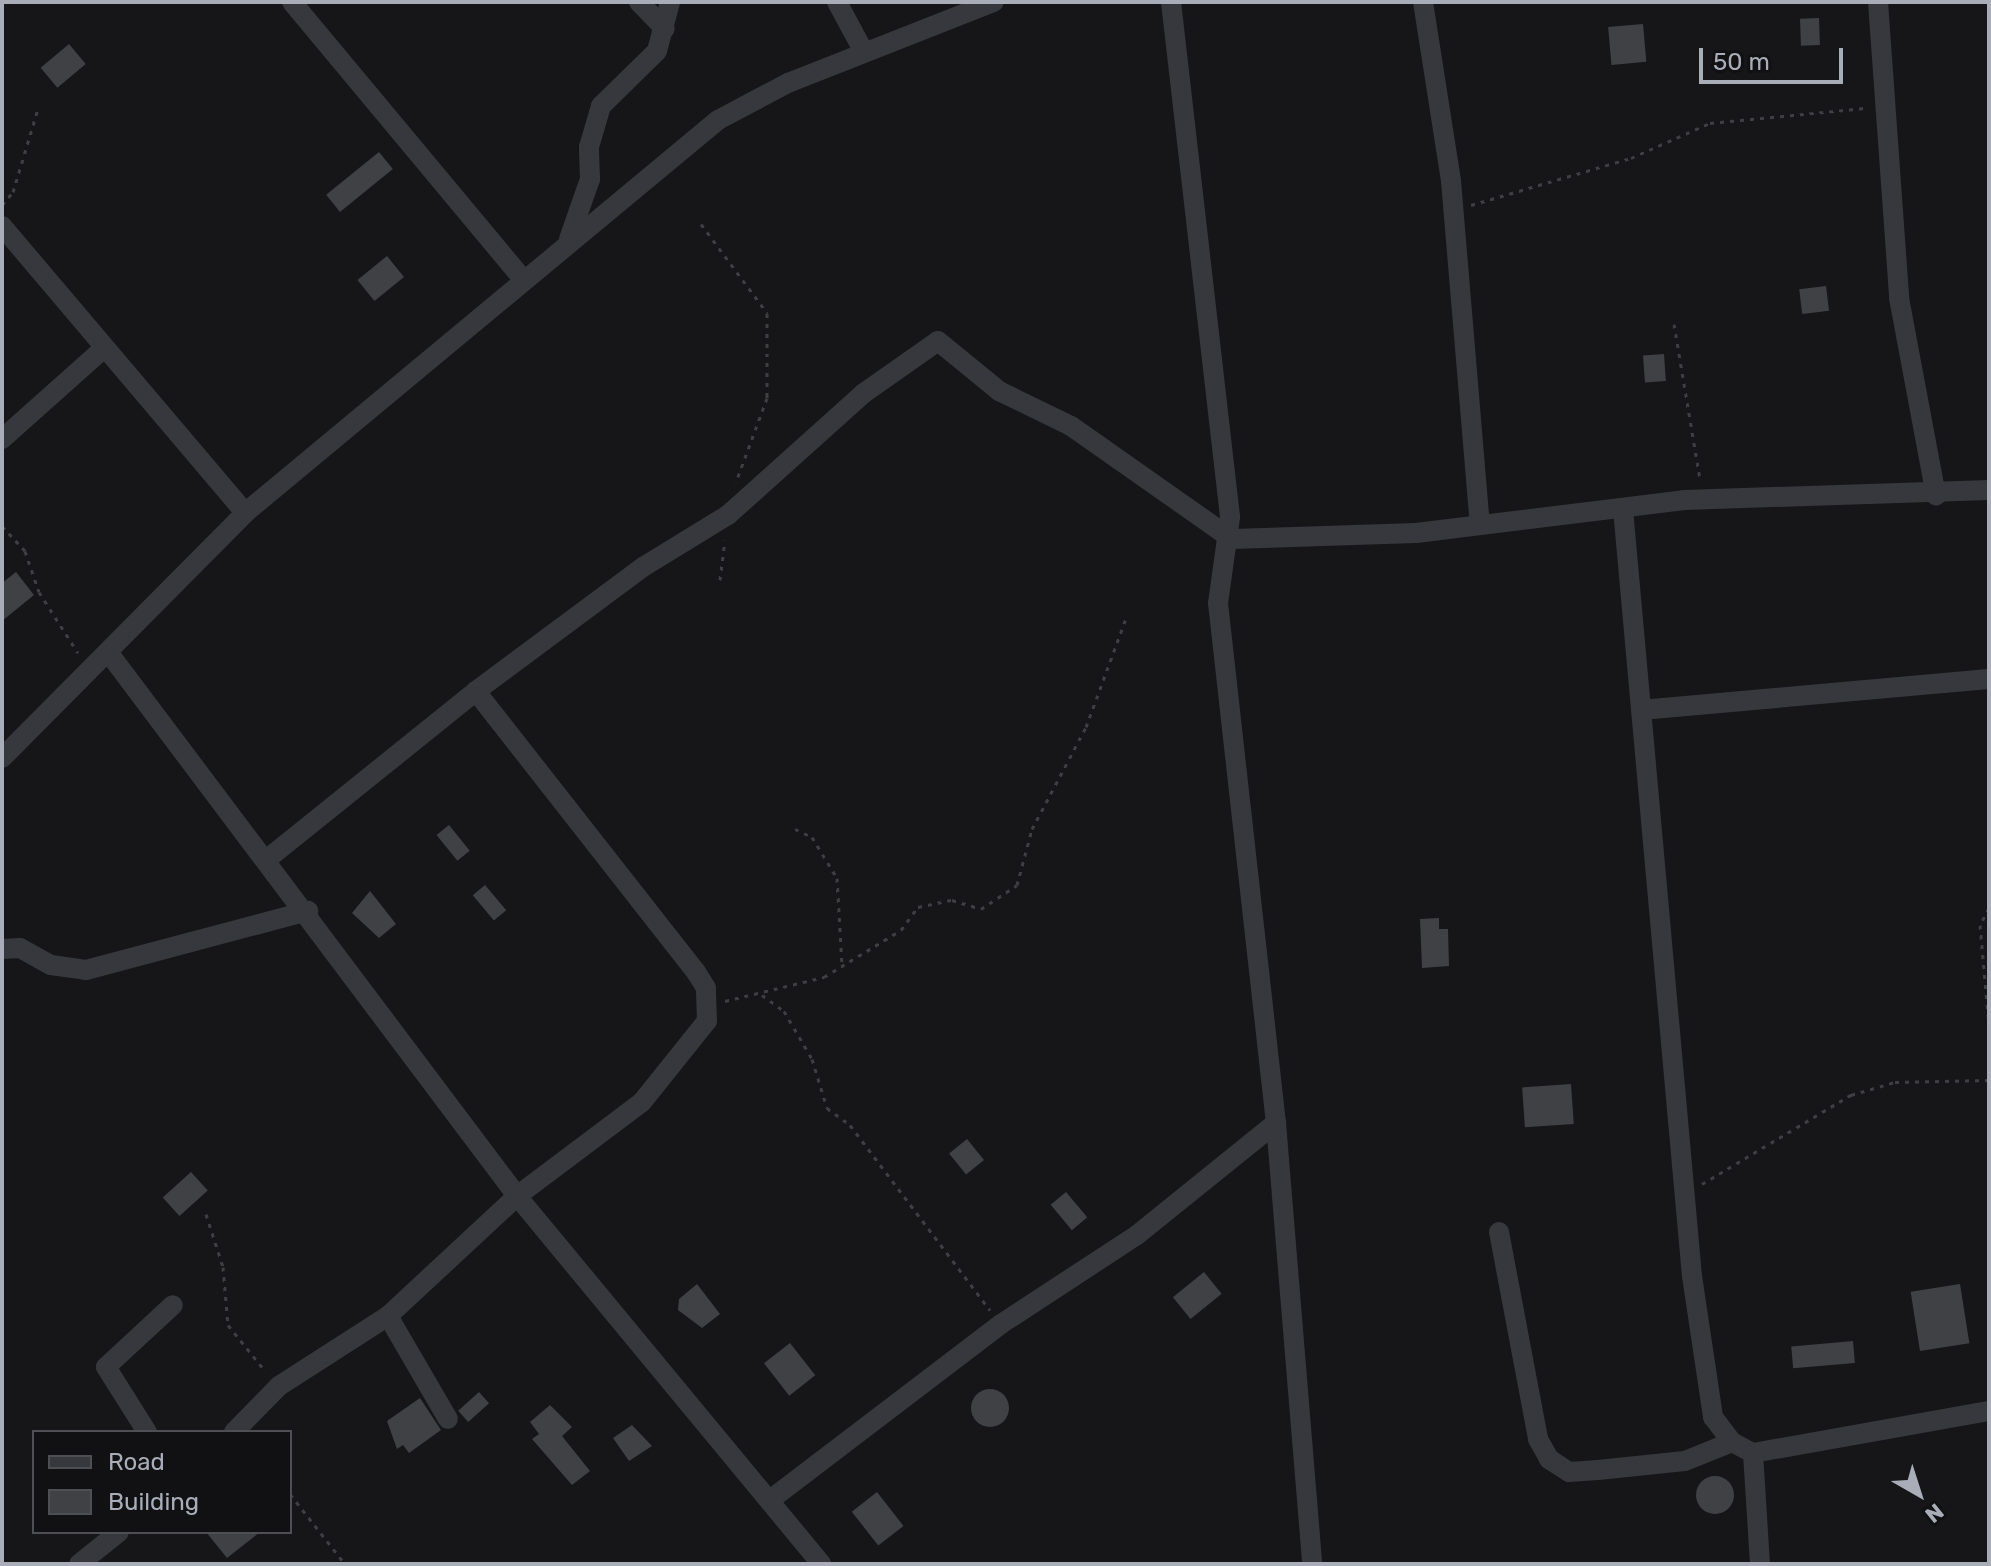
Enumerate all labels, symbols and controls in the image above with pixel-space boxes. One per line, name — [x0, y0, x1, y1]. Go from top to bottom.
scale bar — [1703, 32, 1847, 82]
text: 50 m — [1713, 48, 1770, 76]
legend — [32, 1430, 292, 1534]
text: Road — [108, 1448, 165, 1476]
north arrow — [1879, 1454, 1959, 1534]
text: Building — [108, 1488, 199, 1516]
text: N — [1920, 1498, 1949, 1529]

